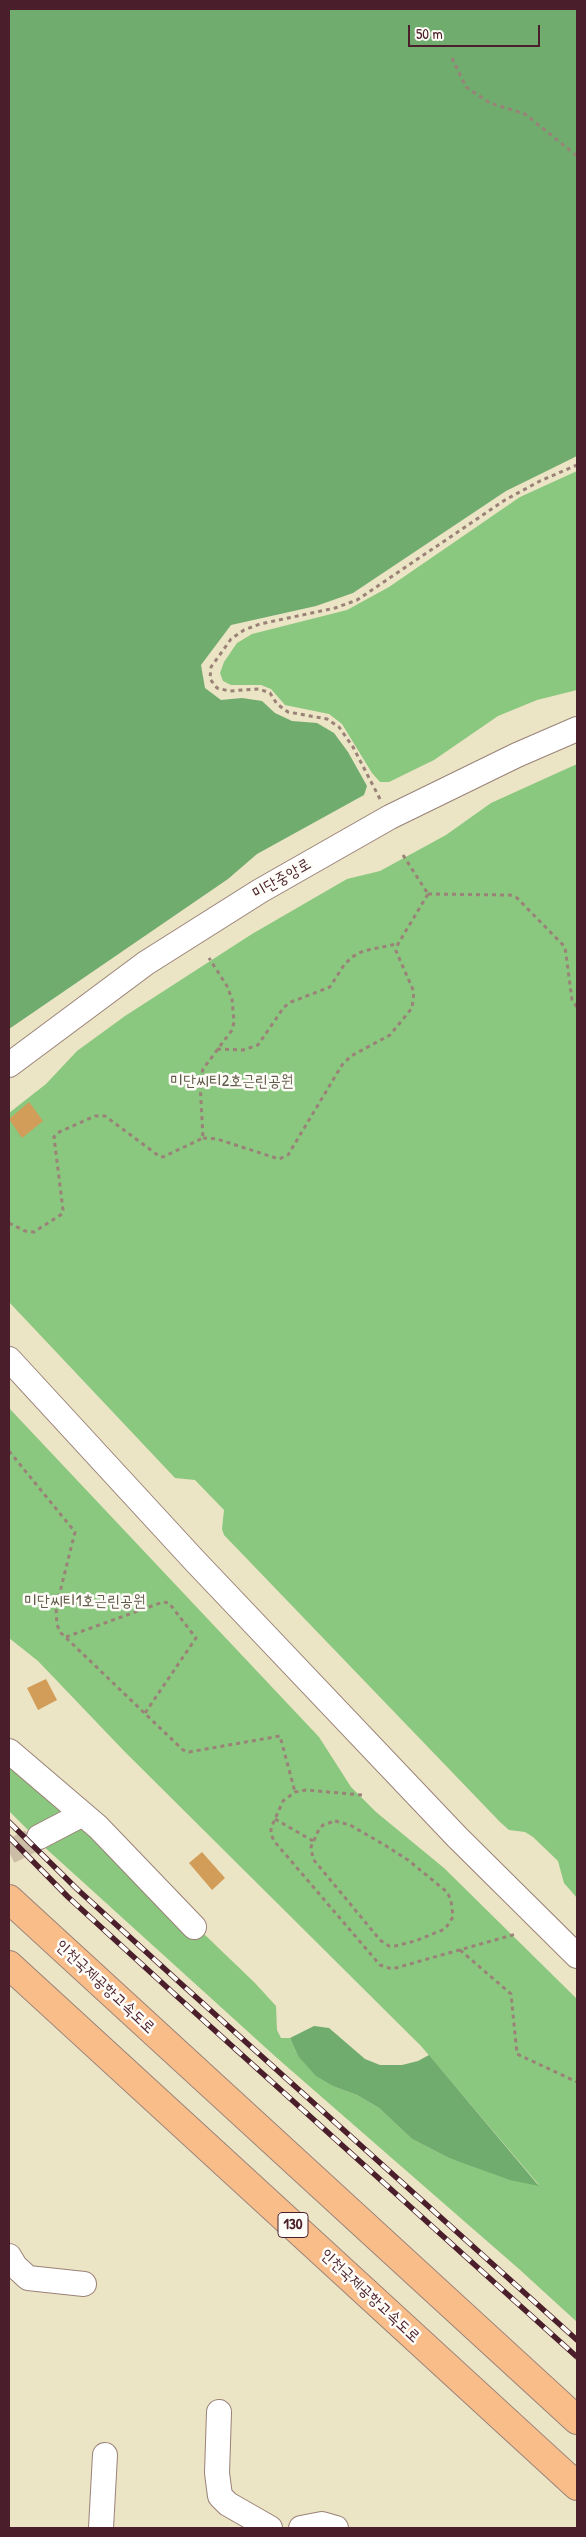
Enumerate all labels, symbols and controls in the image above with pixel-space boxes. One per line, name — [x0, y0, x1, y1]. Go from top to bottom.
scale bar — [411, 15, 544, 47]
text: 50 m — [416, 23, 443, 44]
street label: 미단중앙로 — [249, 855, 315, 903]
park label: 미단씨티2호근린공원 — [170, 1072, 294, 1092]
park label: 미단씨티1호근린공원 — [24, 1592, 146, 1612]
street label: 인천국제공항고속도로 — [51, 1936, 159, 2038]
road number: 130 — [278, 2212, 308, 2238]
street label: 인천국제공항고속도로 — [316, 2245, 424, 2347]

